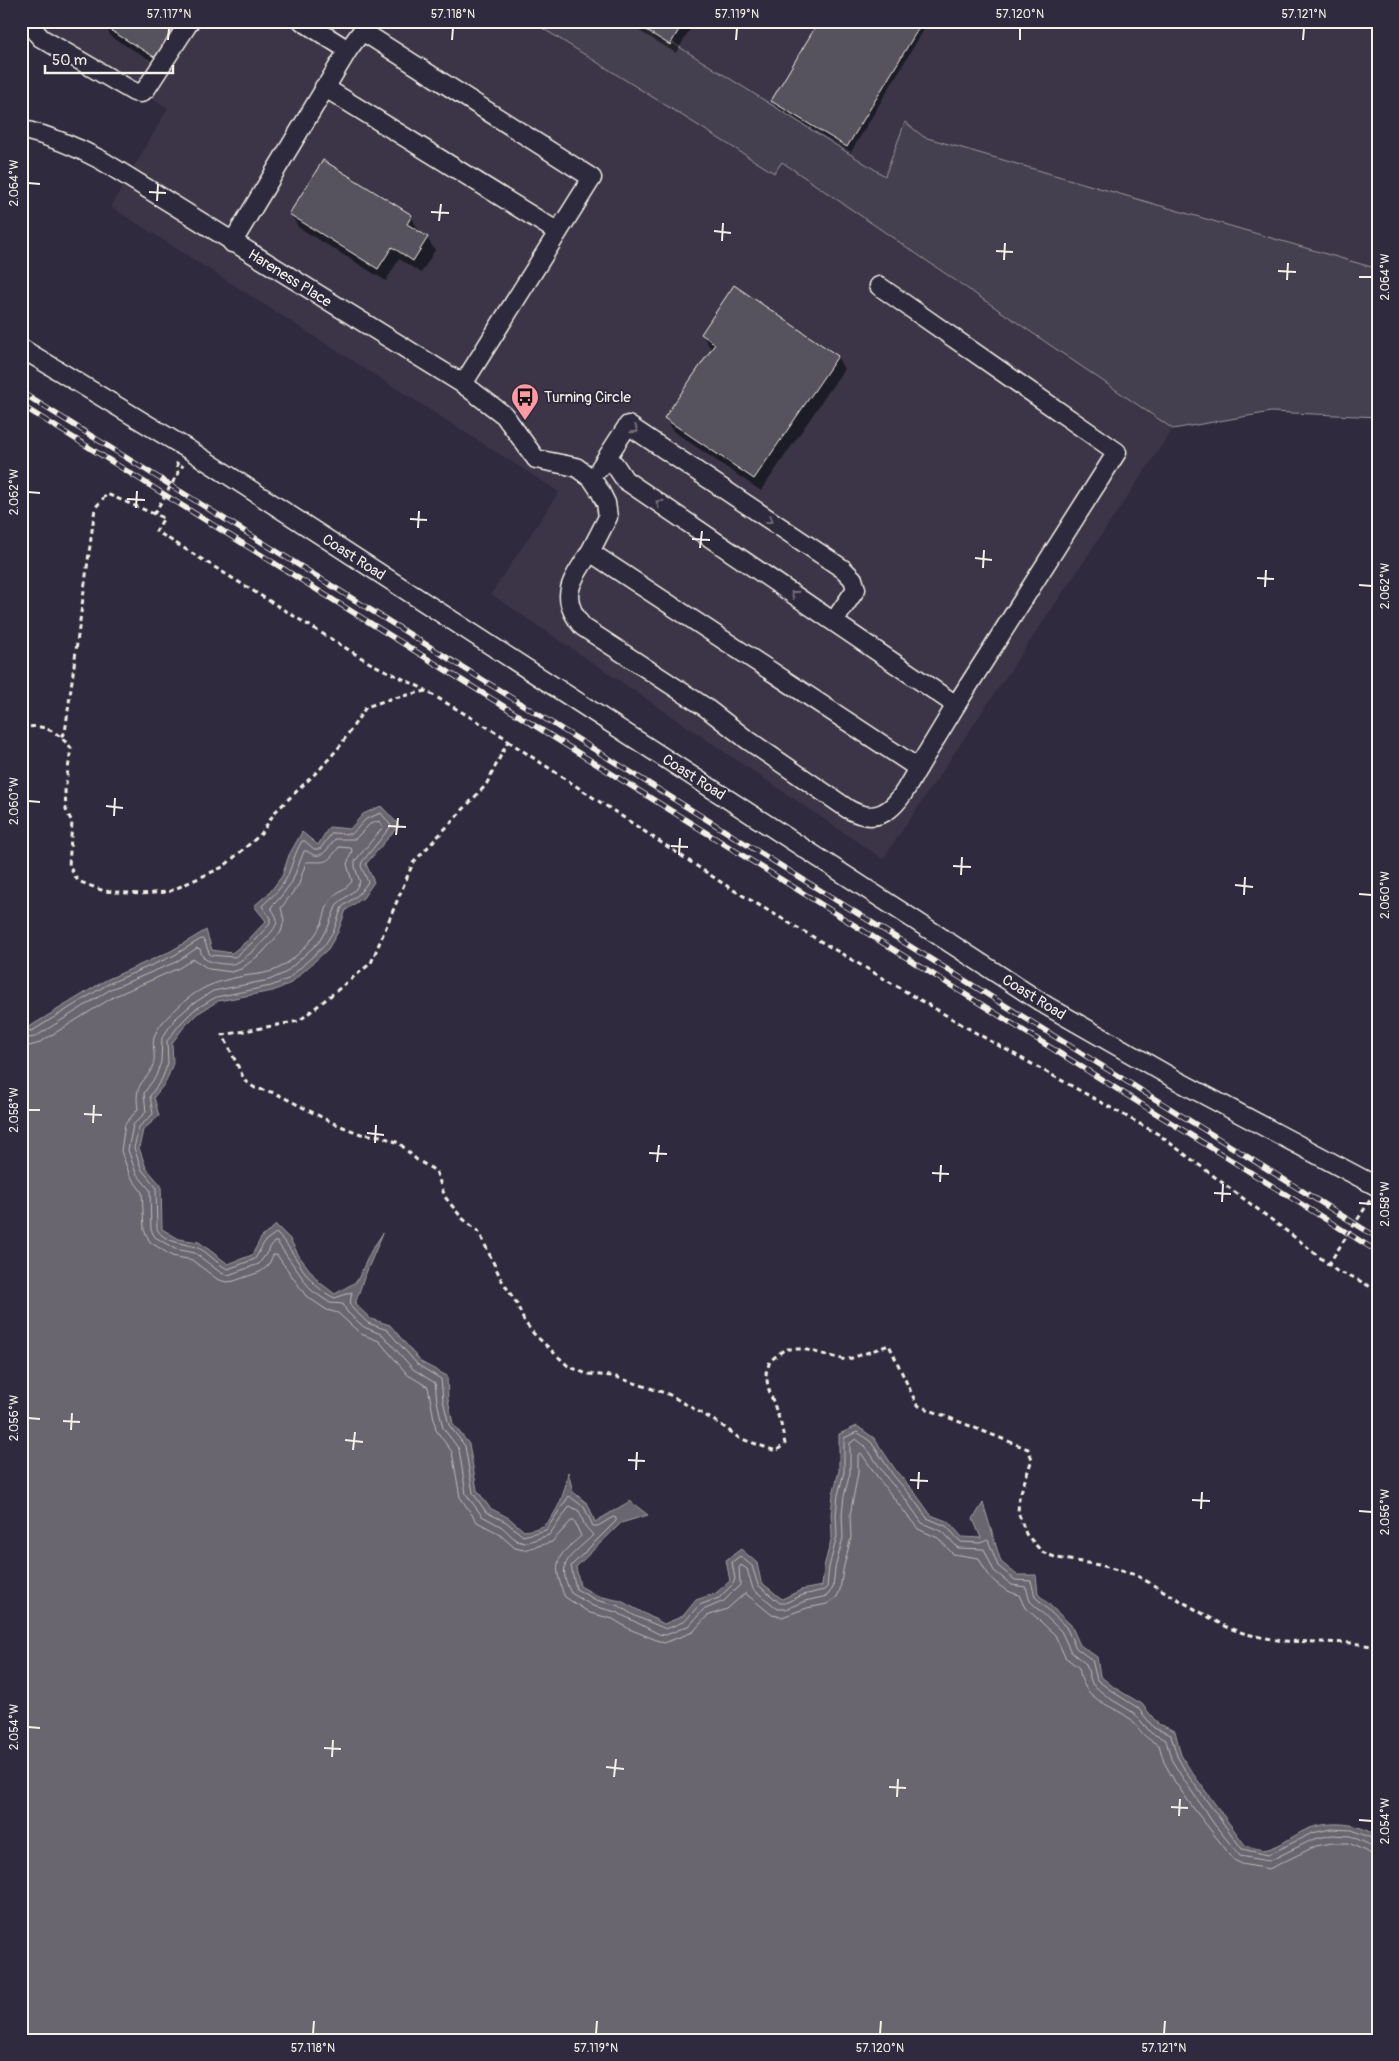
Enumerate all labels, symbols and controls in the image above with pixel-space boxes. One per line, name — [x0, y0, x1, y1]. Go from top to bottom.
text: 57.117°N — [147, 7, 191, 22]
text: 57.118°N — [431, 7, 475, 22]
text: 57.119°N — [715, 7, 759, 22]
text: 57.120°N — [996, 7, 1044, 22]
text: 57.121°N — [1282, 7, 1326, 22]
scale bar — [45, 42, 172, 74]
text: 50 m — [52, 51, 87, 70]
text: 2.064°W — [7, 160, 22, 206]
street label: Hareness Place — [244, 245, 336, 312]
text: 2.064°W — [1378, 254, 1393, 300]
bus stop icon: Turning Circle — [510, 382, 540, 421]
place label: Turning Circle — [544, 388, 632, 407]
one-way arrow — [629, 424, 639, 433]
text: 2.062°W — [7, 469, 22, 515]
one-way arrow — [655, 500, 665, 509]
one-way arrow — [764, 514, 774, 523]
street label: Coast Road — [319, 530, 389, 585]
text: 2.062°W — [1378, 563, 1393, 609]
one-way arrow — [790, 590, 799, 600]
street label: Coast Road — [659, 750, 729, 805]
text: 2.060°W — [7, 777, 22, 825]
text: 2.060°W — [1378, 871, 1393, 919]
street label: Coast Road — [998, 970, 1069, 1024]
text: 2.058°W — [7, 1087, 22, 1133]
text: 2.058°W — [1378, 1181, 1393, 1227]
text: 2.056°W — [7, 1395, 22, 1441]
text: 2.056°W — [1378, 1489, 1393, 1535]
text: 2.054°W — [7, 1704, 22, 1750]
text: 2.054°W — [1378, 1798, 1393, 1844]
text: 57.118°N — [291, 2041, 335, 2056]
text: 57.119°N — [574, 2041, 618, 2056]
text: 57.120°N — [856, 2041, 904, 2056]
text: 57.121°N — [1142, 2041, 1186, 2056]

